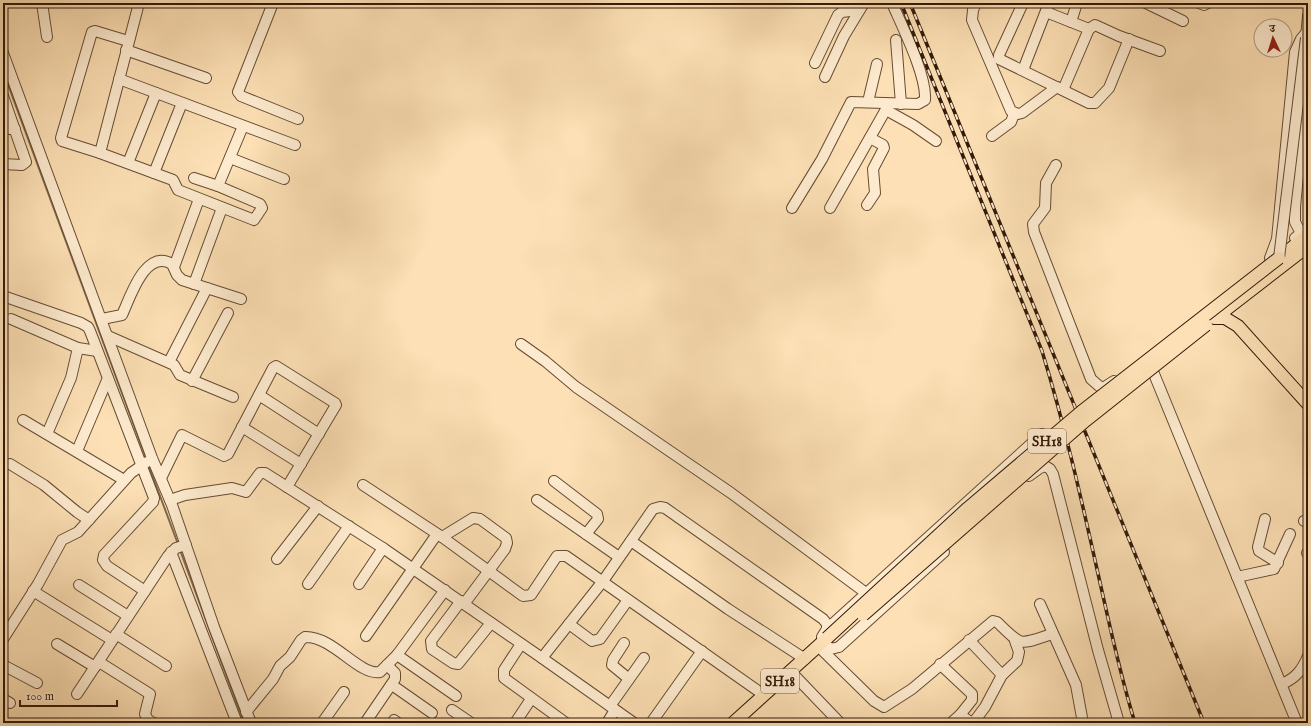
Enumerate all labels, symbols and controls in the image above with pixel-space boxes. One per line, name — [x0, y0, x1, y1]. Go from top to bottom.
north arrow — [1253, 18, 1293, 58]
text: उ — [1268, 22, 1277, 36]
road number: SH18 — [1028, 429, 1066, 453]
road number: SH18 — [761, 669, 799, 693]
scale bar — [20, 682, 117, 708]
text: 100 m — [26, 689, 54, 704]

